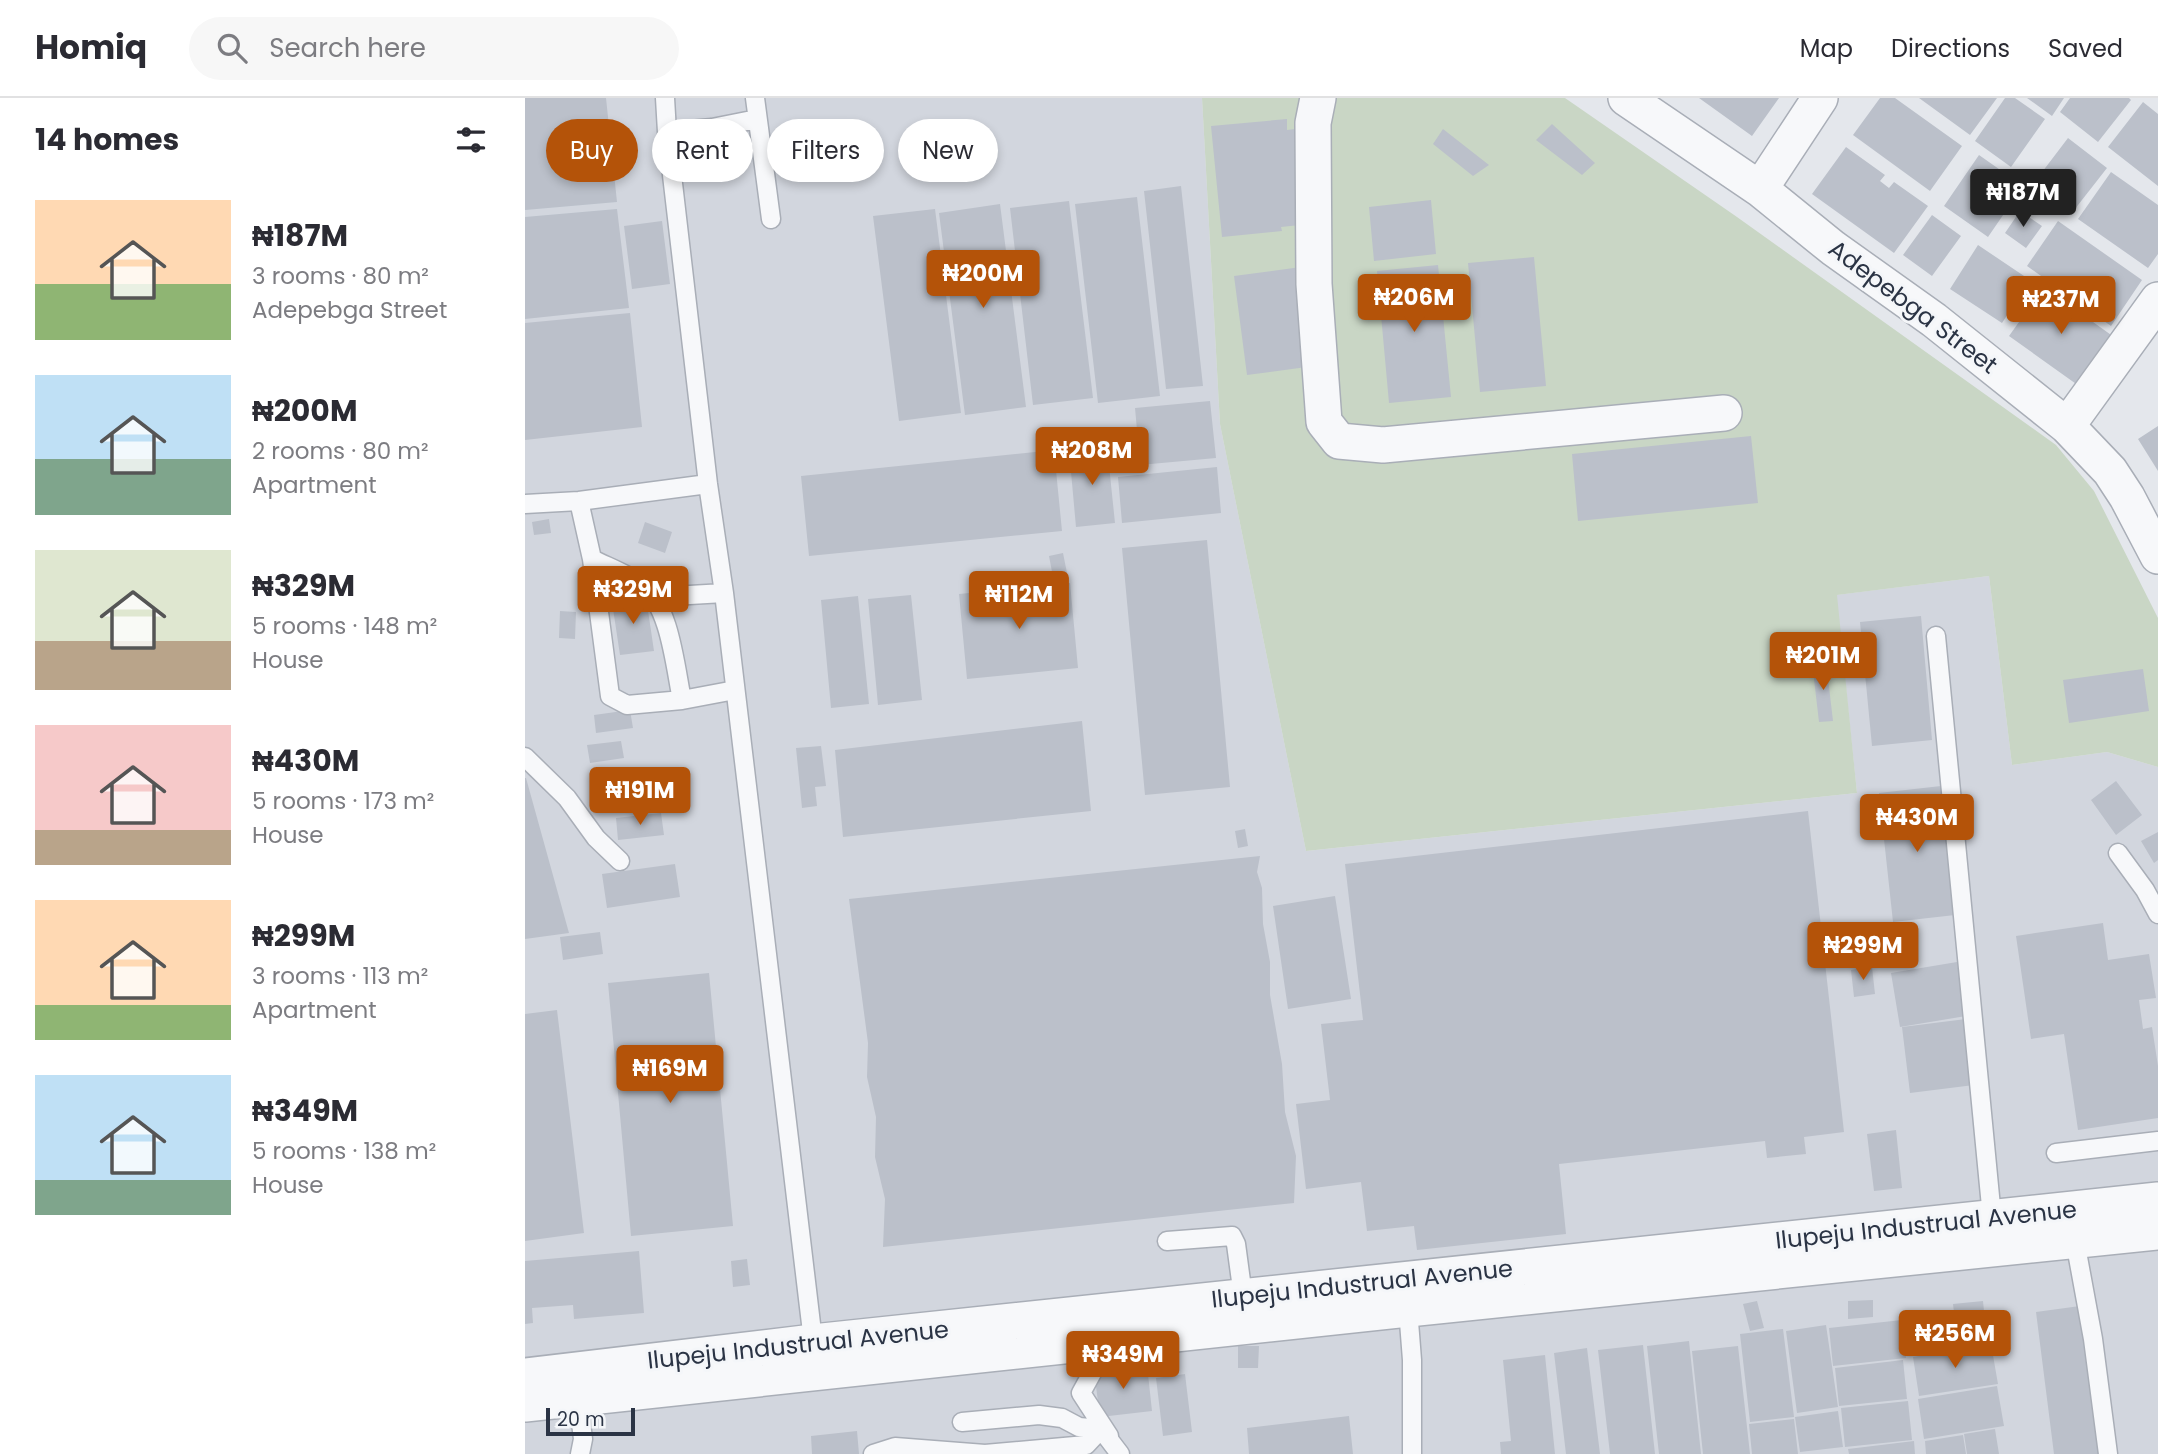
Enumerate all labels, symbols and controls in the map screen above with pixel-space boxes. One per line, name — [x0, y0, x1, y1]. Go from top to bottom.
search box — [189, 17, 679, 80]
text: Homiq — [35, 24, 147, 71]
icon: search — [213, 29, 251, 67]
text: Search here — [269, 30, 426, 66]
text: Map — [1800, 32, 1853, 65]
text: Directions — [1891, 32, 2010, 65]
text: Saved — [2048, 32, 2123, 65]
text: 14 homes — [35, 118, 179, 161]
chip: Buy — [546, 119, 638, 182]
chip: Rent — [652, 119, 753, 182]
chip: Filters — [767, 119, 884, 182]
chip: New — [898, 119, 998, 182]
icon: filters — [452, 121, 490, 159]
pin: ₦187M — [1974, 170, 2072, 229]
text: ₦187M — [1986, 176, 2060, 208]
text: ₦187M — [252, 214, 348, 257]
icon: home — [91, 228, 175, 312]
street label: Adepebga Street — [1822, 232, 2005, 381]
pin: ₦200M — [934, 250, 1032, 310]
text: ₦200M — [943, 257, 1023, 289]
text: 3 rooms · 80 m² — [252, 260, 429, 292]
pin: ₦206M — [1365, 274, 1463, 334]
pin: ₦237M — [2012, 276, 2110, 336]
text: ₦206M — [1374, 281, 1454, 313]
text: ₦237M — [2022, 283, 2100, 315]
text: Adepebga Street — [252, 294, 447, 326]
text: ₦200M — [252, 389, 357, 432]
icon: home — [91, 403, 175, 487]
pin: ₦208M — [1043, 428, 1141, 487]
text: ₦208M — [1052, 434, 1132, 466]
text: 2 rooms · 80 m² — [252, 435, 429, 467]
text: Apartment — [252, 469, 377, 501]
text: ₦329M — [252, 564, 355, 607]
pin: ₦329M — [584, 566, 682, 626]
pin: ₦112M — [970, 572, 1068, 631]
text: ₦329M — [594, 573, 672, 605]
icon: home — [91, 578, 175, 662]
text: ₦112M — [985, 578, 1053, 610]
text: 5 rooms · 148 m² — [252, 610, 437, 642]
pin: ₦201M — [1774, 632, 1872, 692]
text: ₦201M — [1786, 639, 1860, 671]
text: House — [252, 644, 324, 676]
text: ₦430M — [252, 739, 359, 782]
icon: home — [91, 753, 175, 837]
pin: ₦191M — [591, 768, 689, 827]
text: ₦191M — [605, 774, 675, 806]
text: 5 rooms · 173 m² — [252, 785, 434, 817]
pin: ₦430M — [1868, 794, 1966, 854]
text: ₦430M — [1876, 801, 1958, 833]
text: House — [252, 819, 324, 851]
text: ₦299M — [252, 914, 355, 957]
pin: ₦299M — [1814, 922, 1912, 982]
icon: home — [91, 928, 175, 1012]
text: ₦299M — [1823, 929, 1903, 961]
text: 3 rooms · 113 m² — [252, 960, 428, 992]
text: Apartment — [252, 994, 377, 1026]
pin: ₦169M — [621, 1046, 719, 1105]
text: ₦169M — [632, 1052, 708, 1084]
text: ₦349M — [252, 1089, 358, 1132]
icon: home — [91, 1103, 175, 1187]
text: 5 rooms · 138 m² — [252, 1135, 436, 1167]
text: House — [252, 1169, 324, 1201]
street label: Ilupeju Industrual Avenue — [1774, 1192, 2078, 1257]
street label: Ilupeju Industrual Avenue — [1210, 1251, 1514, 1316]
pin: ₦256M — [1906, 1310, 2004, 1370]
street label: Ilupeju Industrual Avenue — [646, 1312, 950, 1377]
text: ₦256M — [1915, 1317, 1995, 1349]
pin: ₦349M — [1074, 1332, 1172, 1391]
text: ₦349M — [1082, 1338, 1164, 1370]
scale bar — [546, 1405, 635, 1437]
text: 20 m — [557, 1406, 605, 1433]

